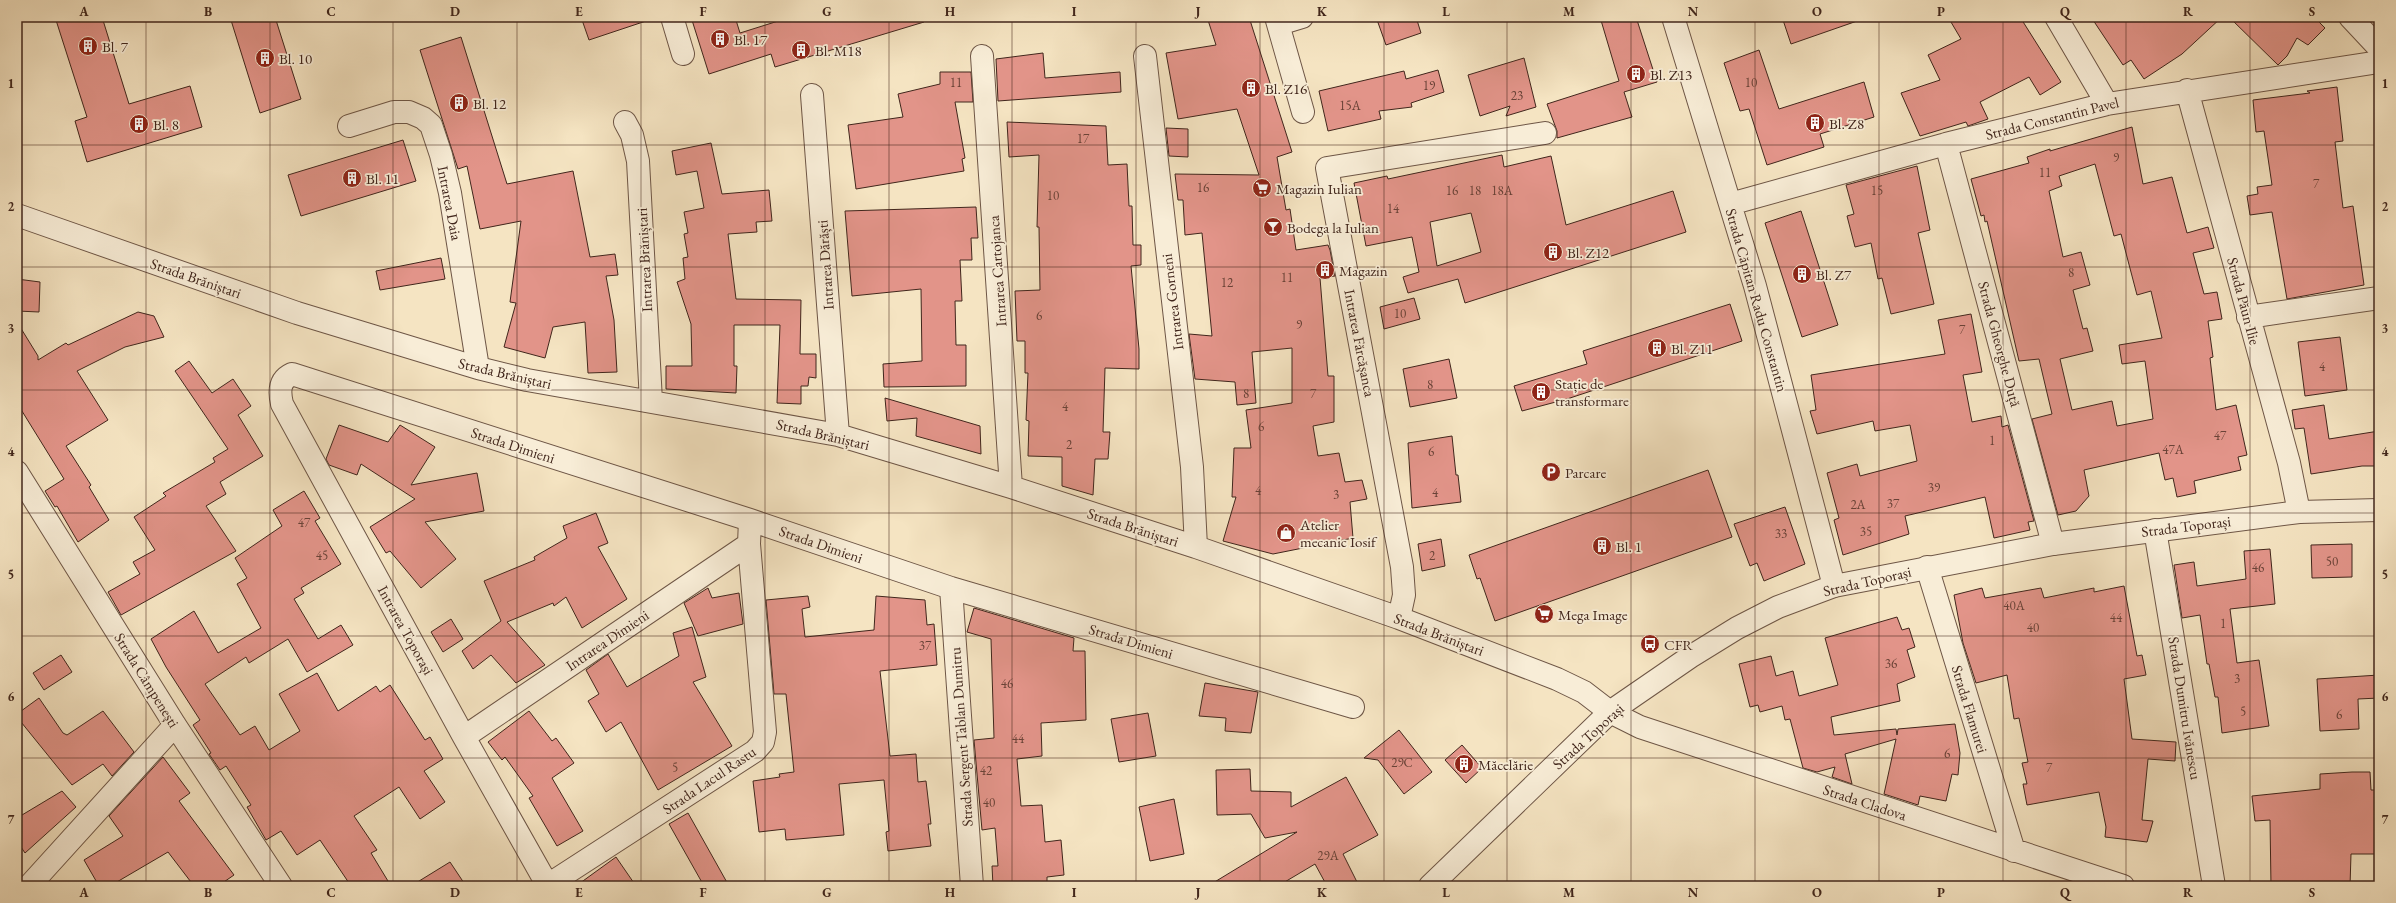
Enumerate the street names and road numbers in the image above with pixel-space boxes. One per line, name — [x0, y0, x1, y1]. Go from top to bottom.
street label: Strada Constantin Pavel — [1983, 92, 2121, 144]
street label: Intrarea Daia — [433, 164, 467, 242]
street label: Strada Căpitan Radu Constantin — [1722, 206, 1792, 394]
street label: Intrarea Brăniștari — [632, 207, 656, 313]
street label: Intrarea Cartojanca — [984, 215, 1010, 327]
street label: Intrarea Dărăști — [812, 219, 838, 311]
street label: Intrarea Gorneni — [1157, 252, 1187, 351]
street label: Strada Brăniștari — [148, 254, 244, 303]
street label: Strada Păun Ilie — [2223, 255, 2265, 347]
street label: Strada Gheorghe Duță — [1974, 279, 2026, 409]
street label: Intrarea Fărcășanca — [1340, 288, 1380, 398]
street label: Strada Brăniștari — [457, 353, 554, 393]
street label: Strada Brăniștari — [775, 414, 872, 454]
street label: Strada Dimieni — [469, 423, 558, 468]
street label: Strada Brăniștari — [1085, 503, 1181, 551]
street label: Strada Toporași — [2140, 511, 2232, 541]
street label: Strada Dimieni — [777, 521, 866, 567]
street label: Strada Toporași — [1821, 562, 1913, 600]
street label: Intrarea Toporași — [374, 582, 439, 678]
street label: Intrarea Dimieni — [562, 605, 653, 675]
street label: Strada Brăniștari — [1391, 608, 1487, 660]
street label: Strada Dimieni — [1087, 619, 1176, 663]
street label: Strada Câmpenești — [110, 629, 184, 731]
street label: Strada Dumitru Ivănescu — [2164, 635, 2206, 781]
street label: Strada Sergent Tablan Dumitru — [945, 647, 977, 827]
street label: Strada Flamurei — [1948, 663, 1992, 755]
street label: Strada Toporași — [1548, 699, 1628, 773]
street label: Strada Lacul Rastu — [659, 742, 759, 818]
street label: Strada Cladova — [1821, 780, 1909, 824]

